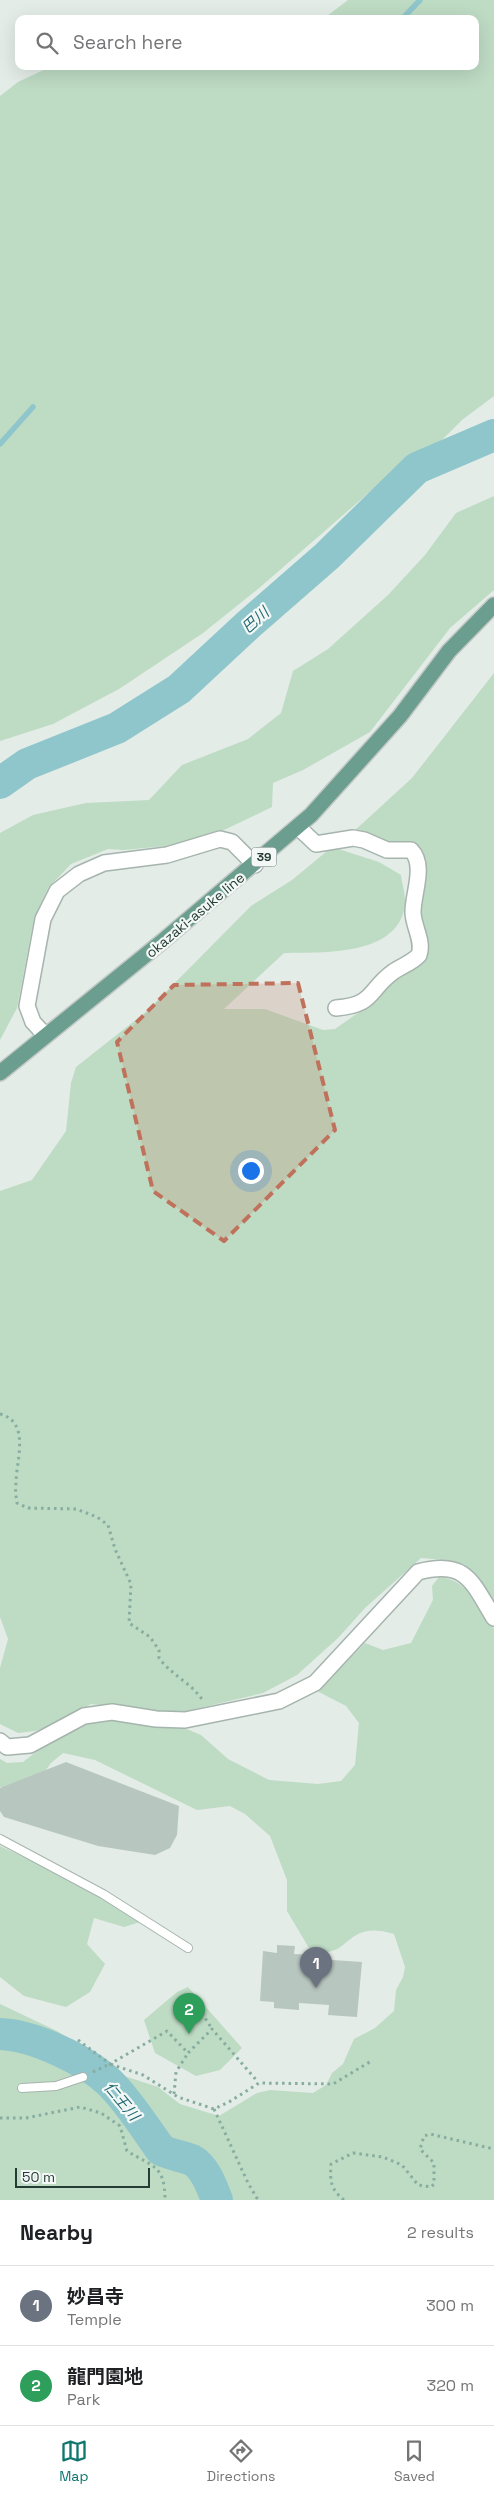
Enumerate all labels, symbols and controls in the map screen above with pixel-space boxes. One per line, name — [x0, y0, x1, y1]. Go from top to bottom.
search box — [15, 15, 479, 70]
icon: search — [33, 29, 61, 57]
text: Search here — [73, 30, 183, 55]
water label: 巴川 — [237, 602, 274, 637]
road number: 39 — [252, 848, 276, 866]
street label: okazaki-asuke line — [142, 868, 248, 962]
your location — [238, 1158, 264, 1184]
pin: 1 — [300, 1947, 332, 1988]
pin: 2 — [173, 1993, 205, 2034]
water label: 仁王川 — [100, 2078, 145, 2126]
scale bar — [15, 2165, 150, 2188]
text: 50 m — [22, 2168, 55, 2186]
text: Nearby — [20, 2219, 93, 2246]
text: 2 results — [407, 2222, 474, 2243]
text: 妙昌寺 — [67, 2284, 124, 2309]
text: 1 — [32, 2295, 40, 2316]
text: 300 m — [426, 2295, 474, 2316]
text: Temple — [67, 2309, 122, 2330]
text: 龍門園地 — [67, 2364, 143, 2389]
text: 2 — [31, 2375, 41, 2396]
text: 320 m — [427, 2375, 474, 2396]
text: Park — [67, 2389, 100, 2410]
tab: Map — [59, 2437, 88, 2485]
tab: Directions — [207, 2437, 275, 2485]
tab: Saved — [394, 2437, 435, 2485]

